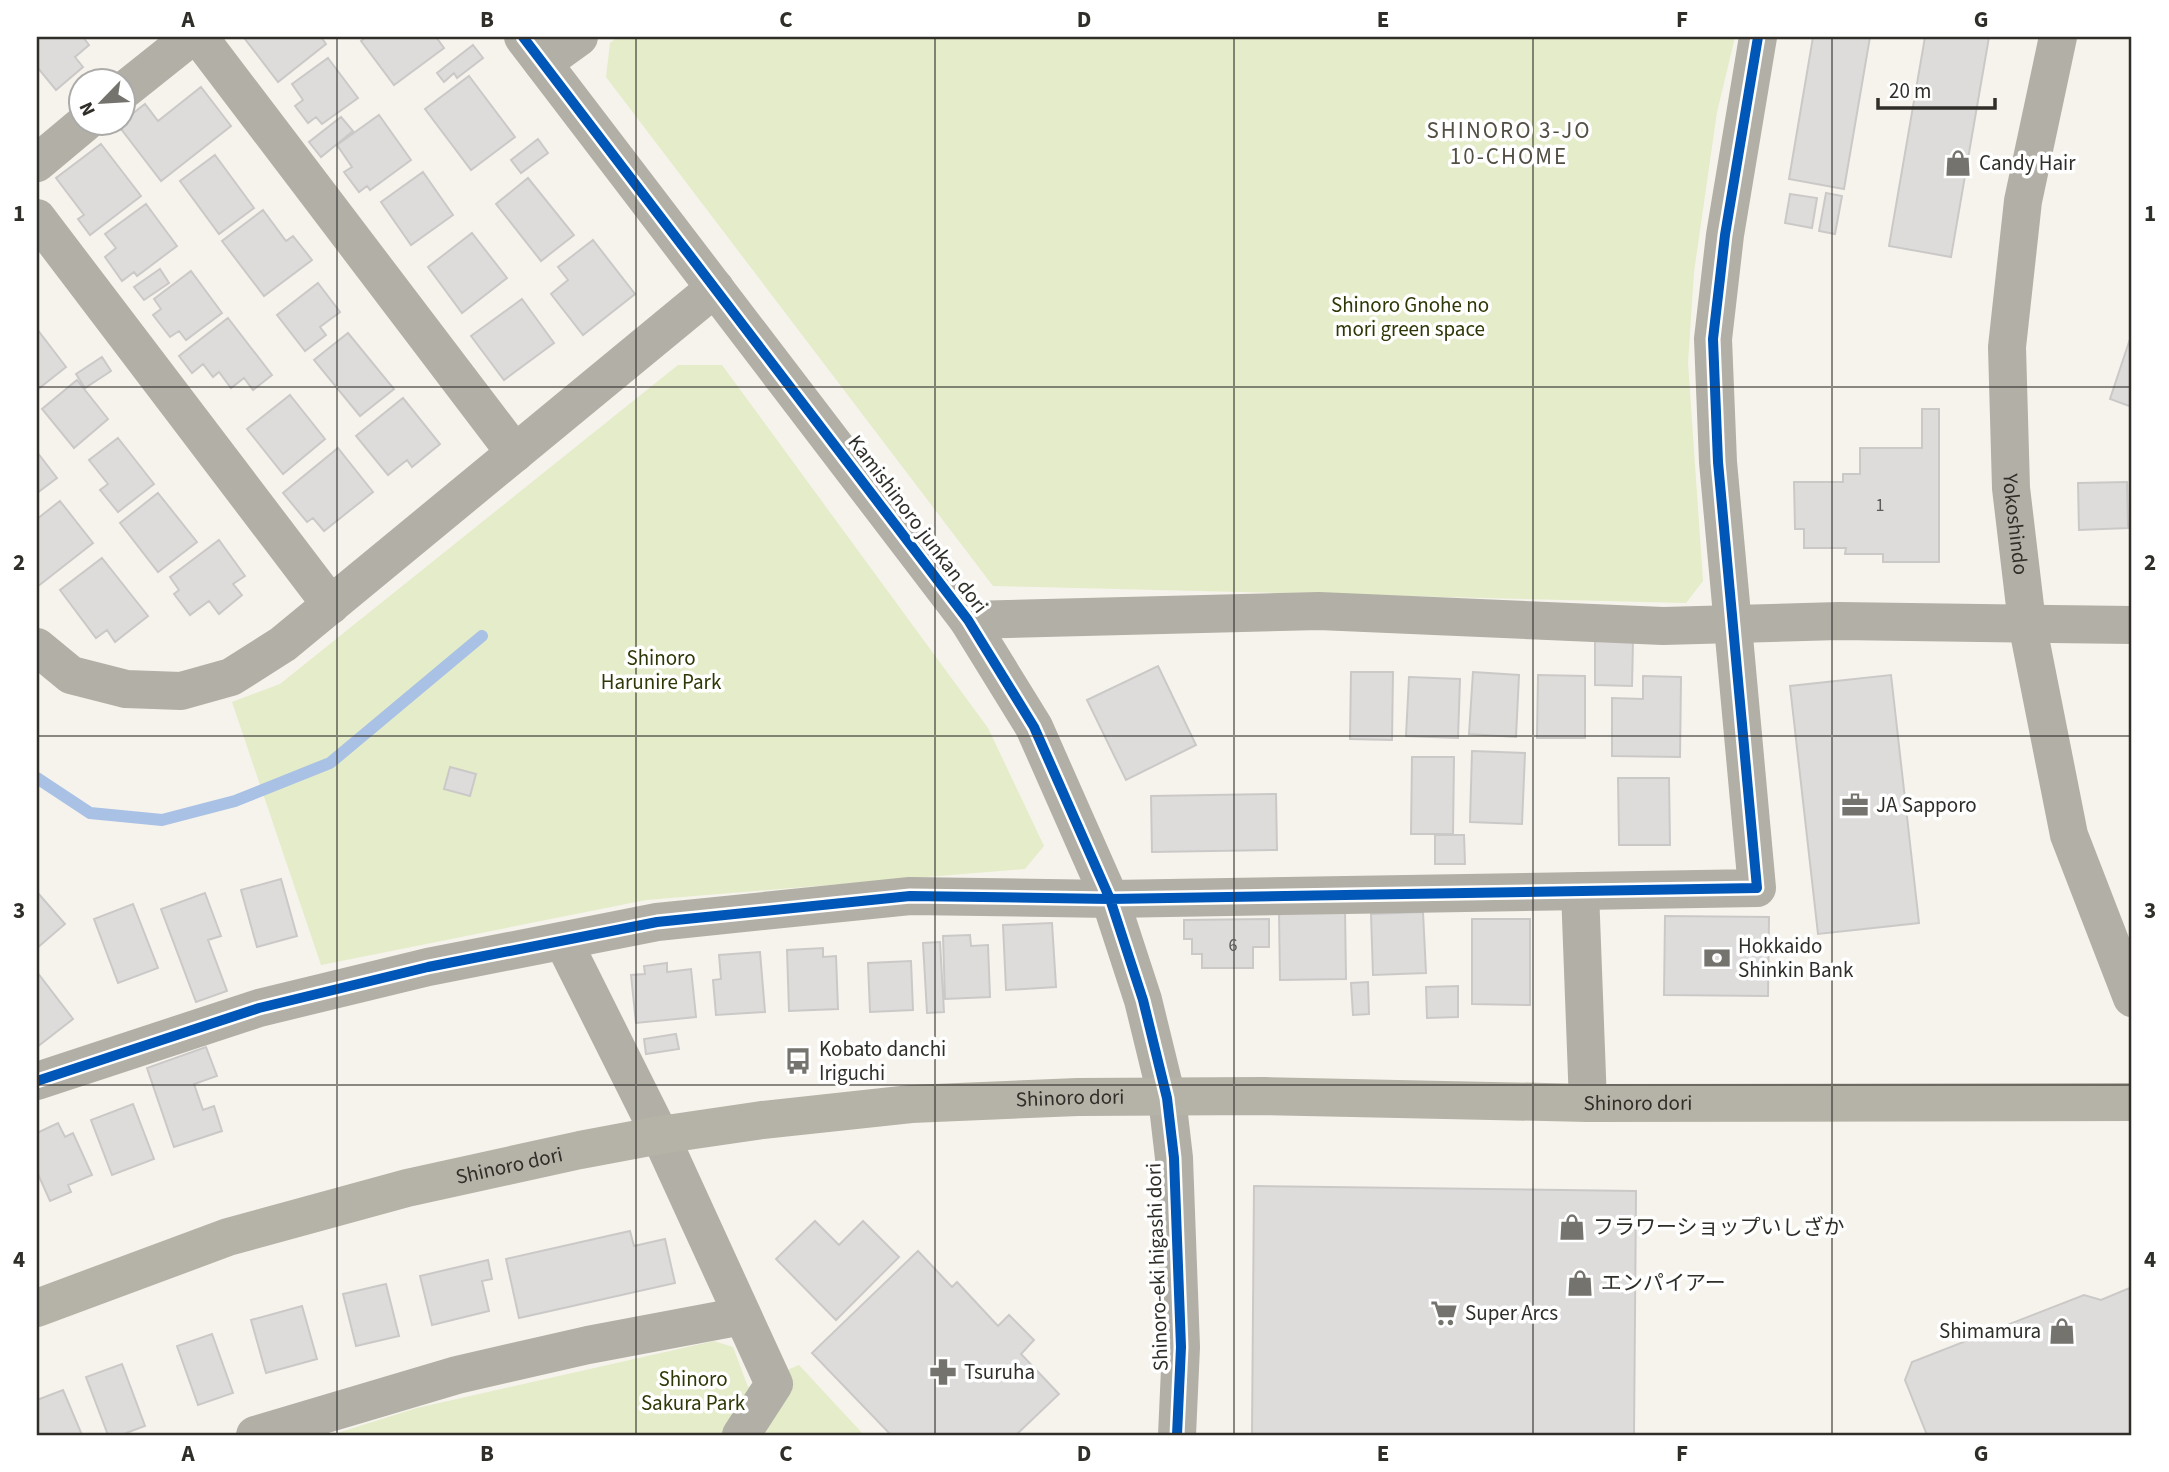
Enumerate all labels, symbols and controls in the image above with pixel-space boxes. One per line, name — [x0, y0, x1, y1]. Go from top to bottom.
text: A — [180, 3, 195, 36]
text: B — [480, 3, 494, 36]
text: C — [779, 3, 793, 36]
text: D — [1077, 3, 1091, 36]
text: E — [1377, 3, 1389, 36]
text: F — [1676, 3, 1688, 36]
text: G — [1974, 3, 1988, 36]
north arrow — [66, 66, 136, 136]
scale bar — [1878, 66, 1996, 110]
text: 20 m — [1889, 76, 1931, 106]
text: N — [73, 97, 103, 120]
district label: SHINORO 3-JO 10-CHOME — [1427, 114, 1591, 173]
shop icon: Candy Hair — [1943, 148, 1973, 178]
place label: Candy Hair — [1979, 148, 2076, 178]
text: 1 — [13, 197, 25, 230]
text: 1 — [2144, 197, 2156, 230]
park label: Shinoro Gnohe no mori green space — [1331, 290, 1489, 344]
street label: Kamishinoro junkan dori — [841, 429, 995, 619]
street label: Yokoshindo — [1995, 472, 2036, 576]
house number: 1 — [1876, 493, 1884, 518]
text: 2 — [13, 546, 25, 579]
text: 2 — [2144, 546, 2156, 579]
park label: Shinoro Harunire Park — [601, 643, 722, 697]
office icon: JA Sapporo — [1840, 790, 1870, 820]
place label: JA Sapporo — [1876, 790, 1977, 820]
text: 3 — [13, 894, 25, 927]
text: 3 — [2144, 894, 2156, 927]
place label: Hokkaido Shinkin Bank — [1738, 931, 1854, 985]
house number: 6 — [1229, 933, 1238, 958]
bank icon: Hokkaido Shinkin Bank — [1702, 943, 1732, 973]
place label: Kobato danchi Iriguchi — [819, 1034, 946, 1088]
bus stop icon: Kobato danchi Iriguchi — [783, 1046, 813, 1076]
street label: Shinoro dori — [1015, 1082, 1125, 1115]
street label: Shinoro dori — [1583, 1088, 1692, 1118]
street label: Shinoro dori — [453, 1139, 566, 1192]
street label: Shinoro-eki higashi dori — [1138, 1162, 1176, 1372]
shop icon: フラワーショップいしざか — [1557, 1212, 1587, 1242]
place label: フラワーショップいしざか — [1593, 1212, 1845, 1242]
text: 4 — [13, 1243, 25, 1276]
text: 4 — [2144, 1243, 2156, 1276]
shop icon: エンパイアー — [1565, 1268, 1595, 1298]
place label: エンパイアー — [1601, 1268, 1726, 1298]
supermarket icon: Super Arcs — [1429, 1298, 1459, 1328]
place label: Super Arcs — [1465, 1298, 1558, 1328]
place label: Shimamura — [1939, 1316, 2041, 1346]
shop icon: Shimamura — [2047, 1316, 2077, 1346]
pharmacy icon: Tsuruha — [928, 1357, 958, 1387]
place label: Tsuruha — [964, 1357, 1035, 1387]
park label: Shinoro Sakura Park — [641, 1364, 746, 1418]
text: A — [180, 1437, 195, 1470]
text: B — [480, 1437, 494, 1470]
text: C — [779, 1437, 793, 1470]
text: D — [1077, 1437, 1091, 1470]
text: E — [1377, 1437, 1389, 1470]
text: F — [1676, 1437, 1688, 1470]
text: G — [1974, 1437, 1988, 1470]

